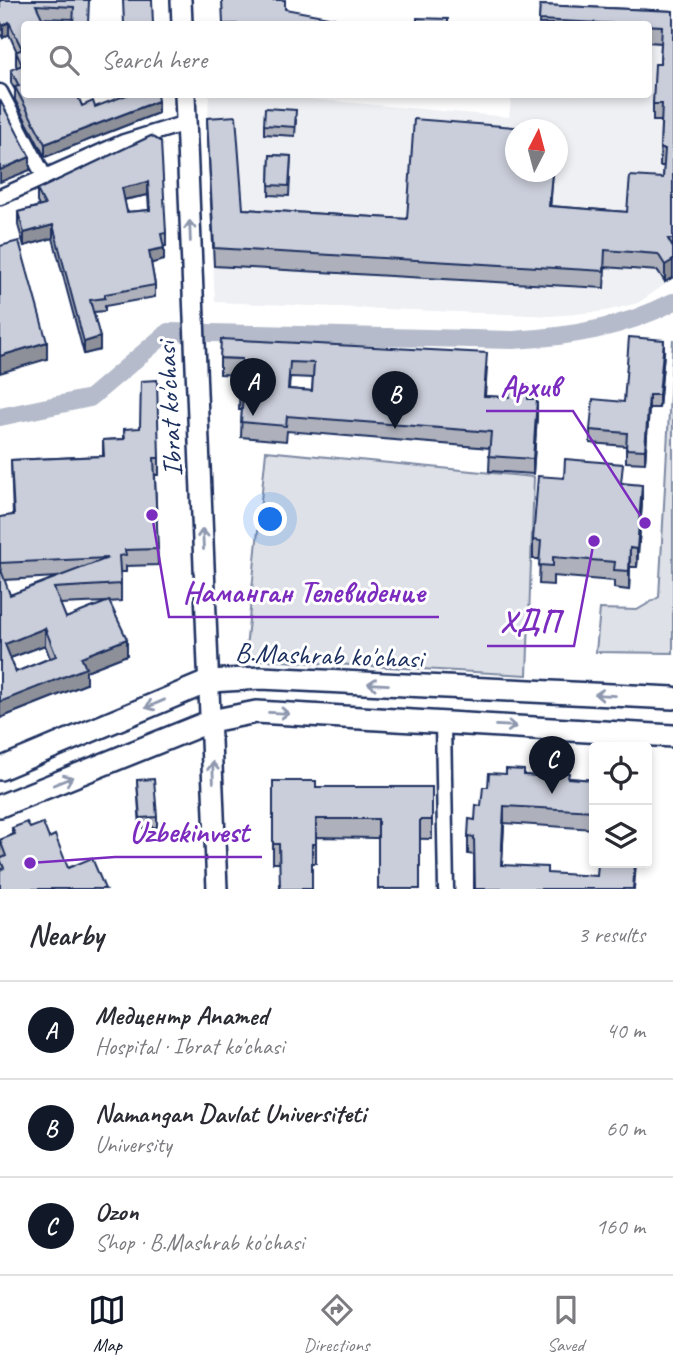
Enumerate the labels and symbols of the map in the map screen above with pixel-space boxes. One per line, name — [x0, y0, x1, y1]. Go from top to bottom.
north arrow — [505, 119, 568, 182]
one-way arrow — [183, 220, 196, 243]
street label: Ibrat ko'chasi — [148, 337, 190, 477]
pin: A — [230, 358, 276, 416]
callout: Архив — [486, 360, 573, 411]
text: Архив — [500, 367, 565, 405]
pin: B — [372, 371, 418, 429]
your location — [253, 502, 287, 536]
one-way arrow — [197, 528, 210, 551]
callout: Наманган Телевидение — [169, 566, 439, 617]
text: Наманган Телевидение — [183, 573, 427, 611]
callout: ХДП — [487, 595, 574, 646]
text: ХДП — [500, 602, 565, 640]
street label: B.Mashrab ko'chasi — [234, 634, 427, 676]
one-way arrow — [366, 677, 389, 690]
one-way arrow — [594, 688, 617, 701]
one-way arrow — [145, 698, 166, 711]
one-way arrow — [267, 707, 289, 720]
one-way arrow — [494, 720, 517, 733]
pin: C — [529, 736, 575, 794]
one-way arrow — [206, 761, 219, 784]
one-way arrow — [52, 773, 74, 786]
callout: Uzbekinvest — [115, 806, 262, 857]
text: Uzbekinvest — [129, 813, 252, 851]

